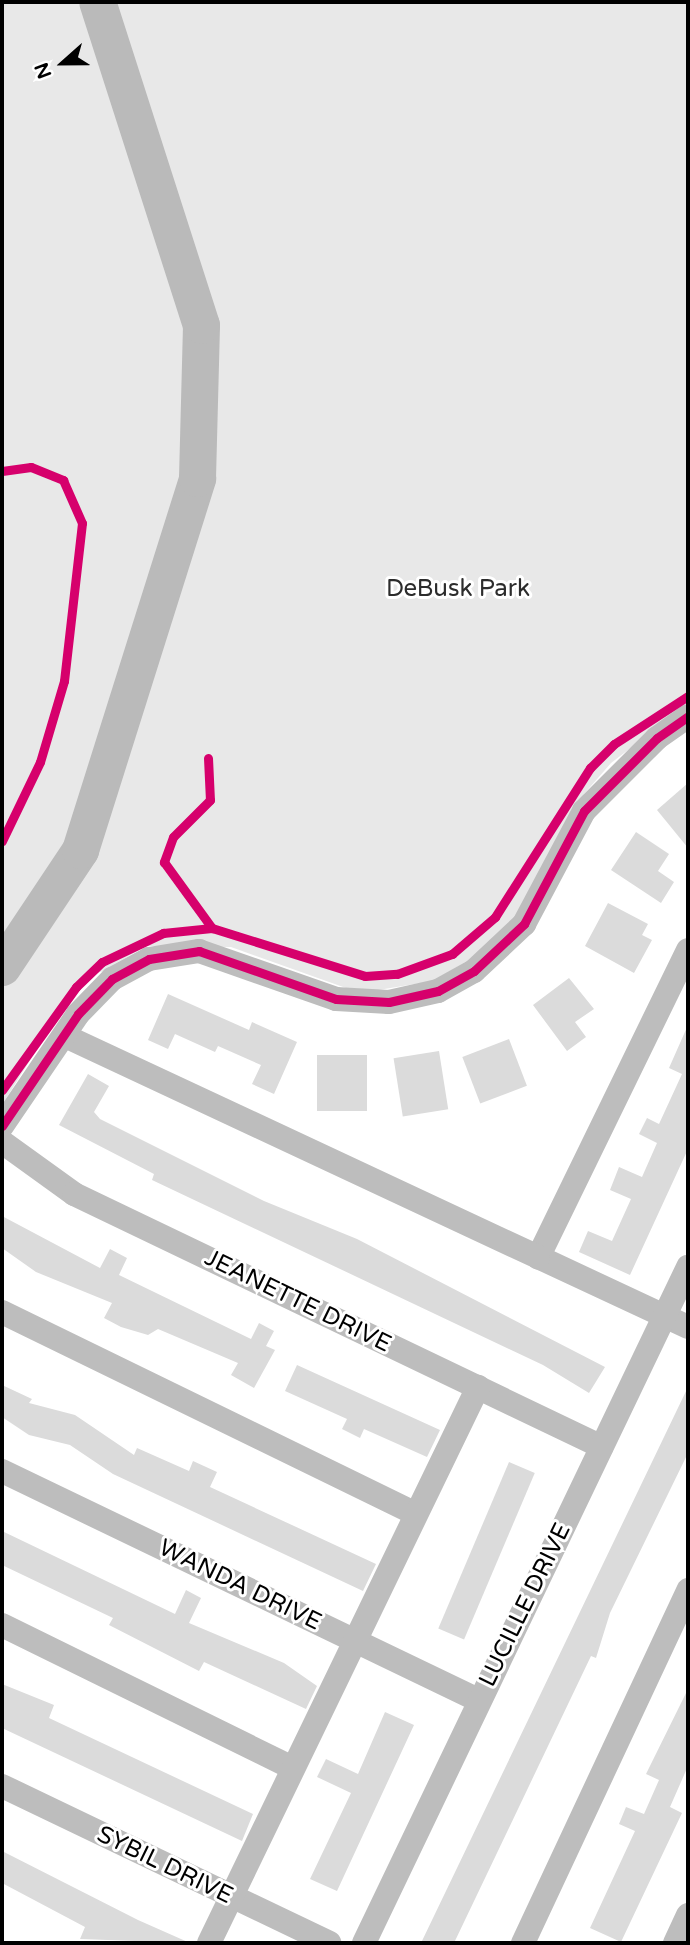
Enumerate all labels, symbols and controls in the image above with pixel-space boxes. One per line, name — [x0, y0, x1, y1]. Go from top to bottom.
north arrow — [28, 28, 98, 98]
text: N — [30, 59, 56, 82]
park label: DeBusk Park — [386, 575, 530, 603]
street label: JEANETTE DRIVE — [200, 1243, 396, 1359]
street label: LUCILLE DRIVE — [473, 1519, 577, 1691]
street label: WANDA DRIVE — [154, 1533, 326, 1637]
street label: SYBIL DRIVE — [92, 1820, 238, 1910]

